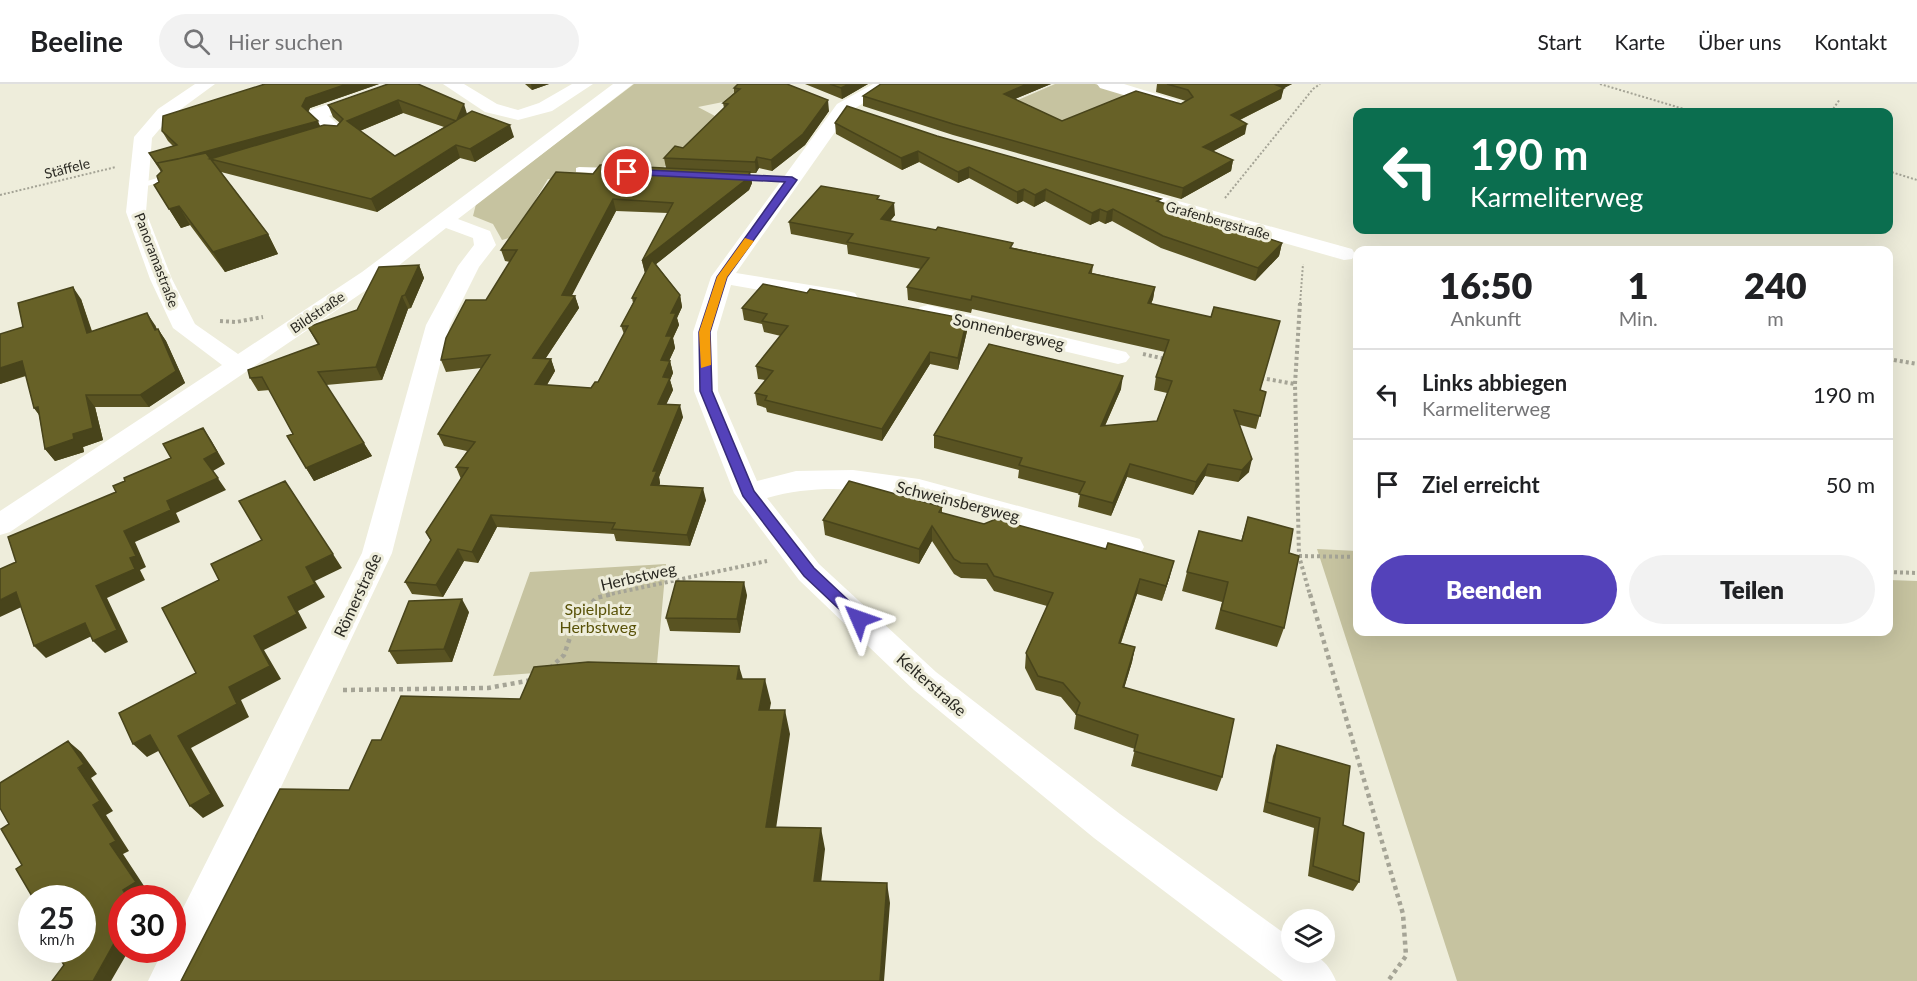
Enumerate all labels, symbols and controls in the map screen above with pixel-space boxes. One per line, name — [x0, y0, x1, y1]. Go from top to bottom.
search box — [159, 14, 579, 68]
text: Beeline — [30, 24, 123, 58]
icon: search — [180, 25, 213, 58]
text: Hier suchen — [228, 28, 343, 55]
text: Start — [1537, 29, 1582, 54]
text: Karte — [1615, 29, 1665, 54]
text: Über uns — [1698, 29, 1781, 54]
text: Kontakt — [1814, 29, 1887, 54]
text: 190 m — [1470, 129, 1588, 179]
icon: left — [1371, 132, 1449, 210]
pin — [601, 146, 652, 197]
street label: Stäffele — [42, 154, 92, 182]
icon: arrive — [610, 155, 643, 188]
text: Karmeliterweg — [1470, 180, 1643, 213]
street label: Grafenbergstraße — [1164, 197, 1272, 243]
street label: Panoramastraße — [131, 210, 183, 310]
text: 16:50 — [1439, 263, 1532, 307]
text: 1 — [1628, 263, 1649, 307]
text: 240 — [1744, 263, 1807, 307]
street label: Bildstraße — [287, 288, 347, 336]
text: Ankunft — [1450, 306, 1521, 330]
text: Min. — [1619, 306, 1658, 330]
text: m — [1767, 306, 1784, 330]
street label: Sonnenbergweg — [952, 309, 1066, 353]
text: Links abbiegen — [1422, 369, 1567, 396]
icon: left — [1371, 378, 1404, 411]
text: 190 m — [1813, 381, 1875, 408]
text: Karmeliterweg — [1422, 396, 1550, 420]
icon: arrive — [1371, 468, 1404, 501]
text: Ziel erreicht — [1422, 471, 1540, 498]
text: 50 m — [1826, 471, 1875, 498]
street label: Schweinsbergweg — [894, 476, 1022, 526]
street label: Römerstraße — [329, 550, 385, 640]
button: Beenden — [1371, 555, 1617, 624]
button: Teilen — [1629, 555, 1875, 624]
street label: Herbstweg — [598, 558, 678, 594]
position arrow — [827, 587, 891, 651]
park label: Spielplatz Herbstweg — [559, 599, 637, 636]
street label: Kelterstraße — [893, 649, 971, 719]
speed limit sign: 30 — [108, 885, 186, 963]
text: 25 — [40, 899, 74, 935]
map controls — [1281, 909, 1335, 963]
button: layers — [1281, 909, 1335, 963]
text: km/h — [39, 930, 75, 948]

